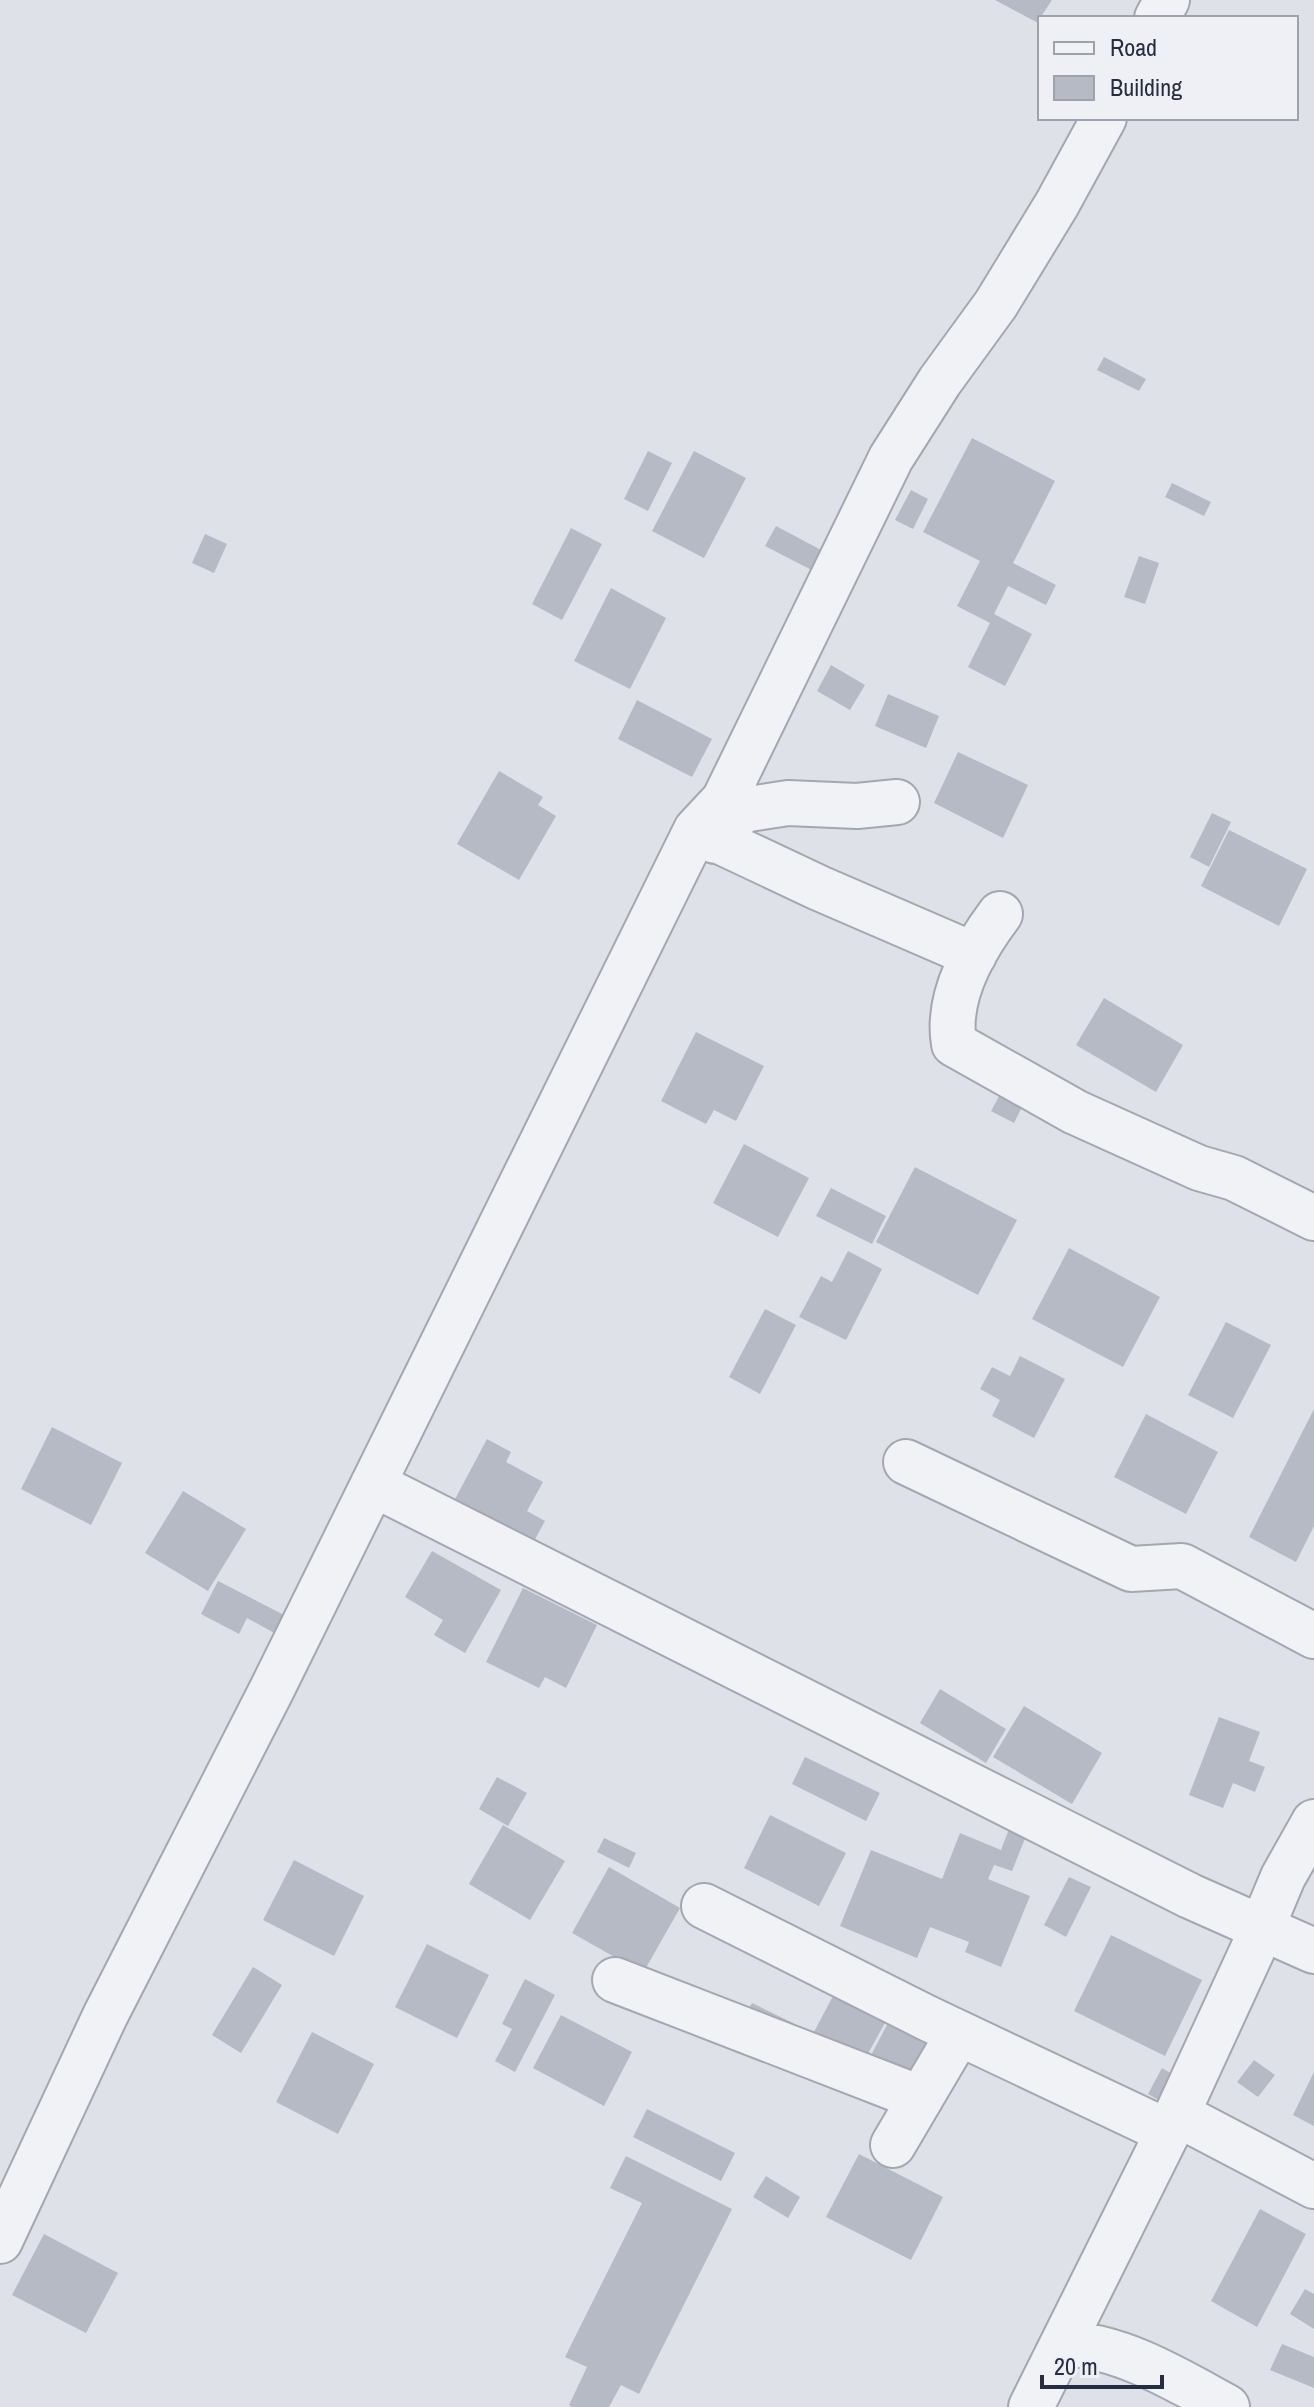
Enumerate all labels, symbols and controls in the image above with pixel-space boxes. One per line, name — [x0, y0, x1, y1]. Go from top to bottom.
legend — [1038, 16, 1298, 120]
text: Road — [1110, 31, 1157, 63]
text: Building — [1110, 71, 1182, 103]
scale bar — [1042, 2339, 1162, 2389]
text: 20 m — [1054, 2350, 1098, 2382]

